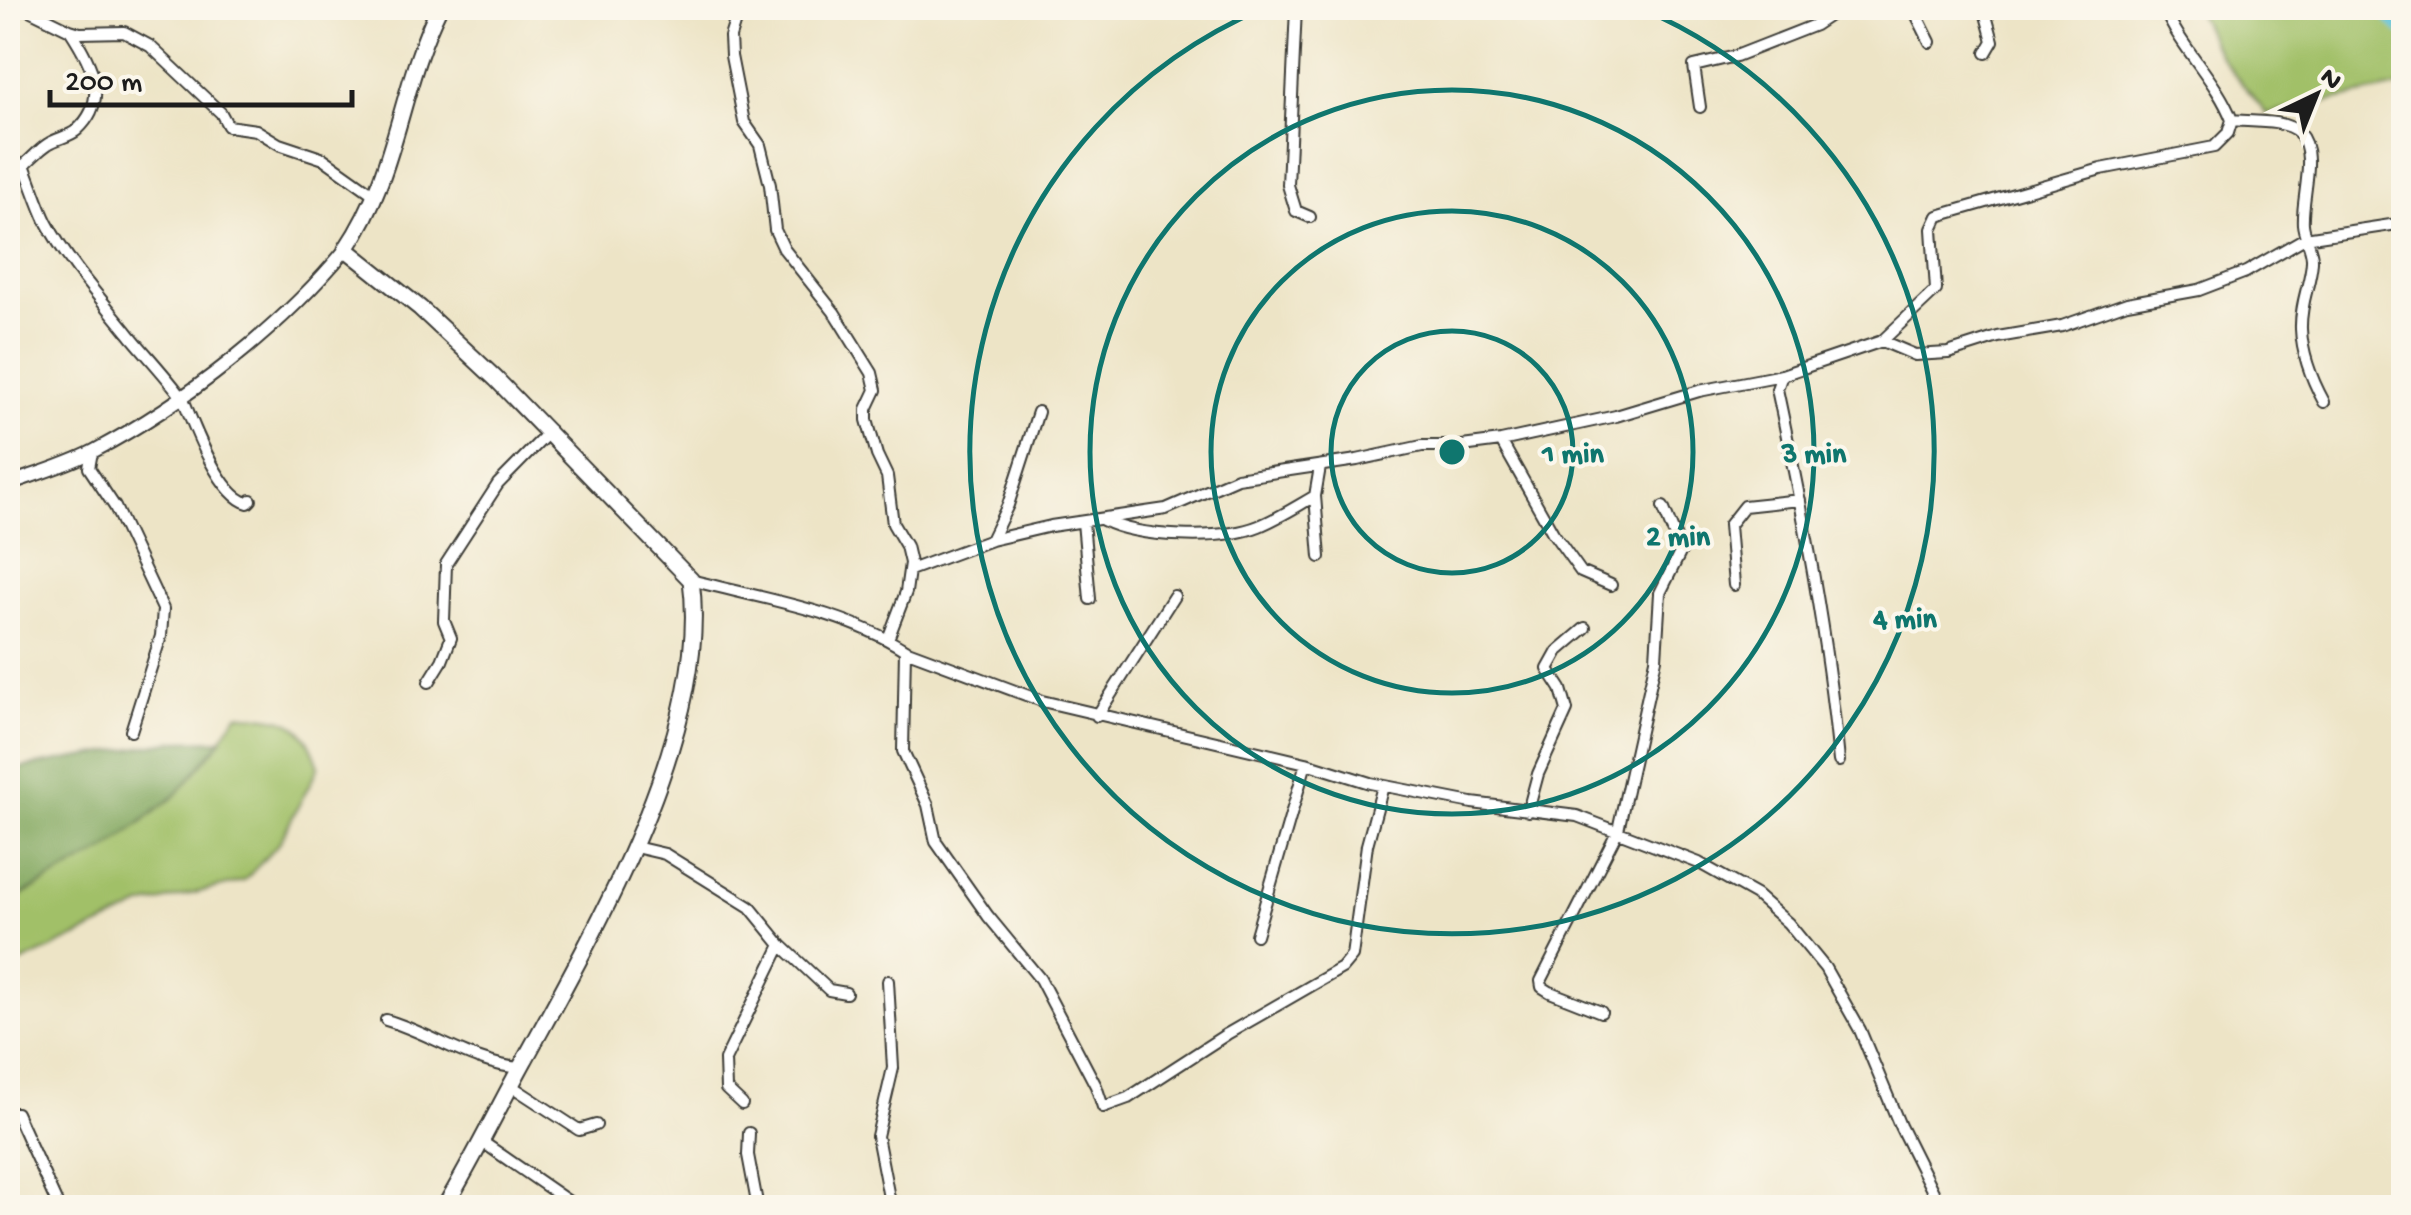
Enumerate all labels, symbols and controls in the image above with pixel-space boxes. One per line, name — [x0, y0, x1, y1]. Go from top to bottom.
scale bar — [50, 45, 352, 107]
north arrow — [2266, 45, 2366, 145]
text: N — [2312, 62, 2348, 98]
text: 200 m — [65, 67, 142, 102]
centre of rings — [1434, 434, 1470, 470]
text: 1 min — [1541, 439, 1604, 474]
text: 3 min — [1781, 439, 1847, 474]
text: 2 min — [1646, 522, 1711, 557]
text: 4 min — [1872, 604, 1937, 639]

